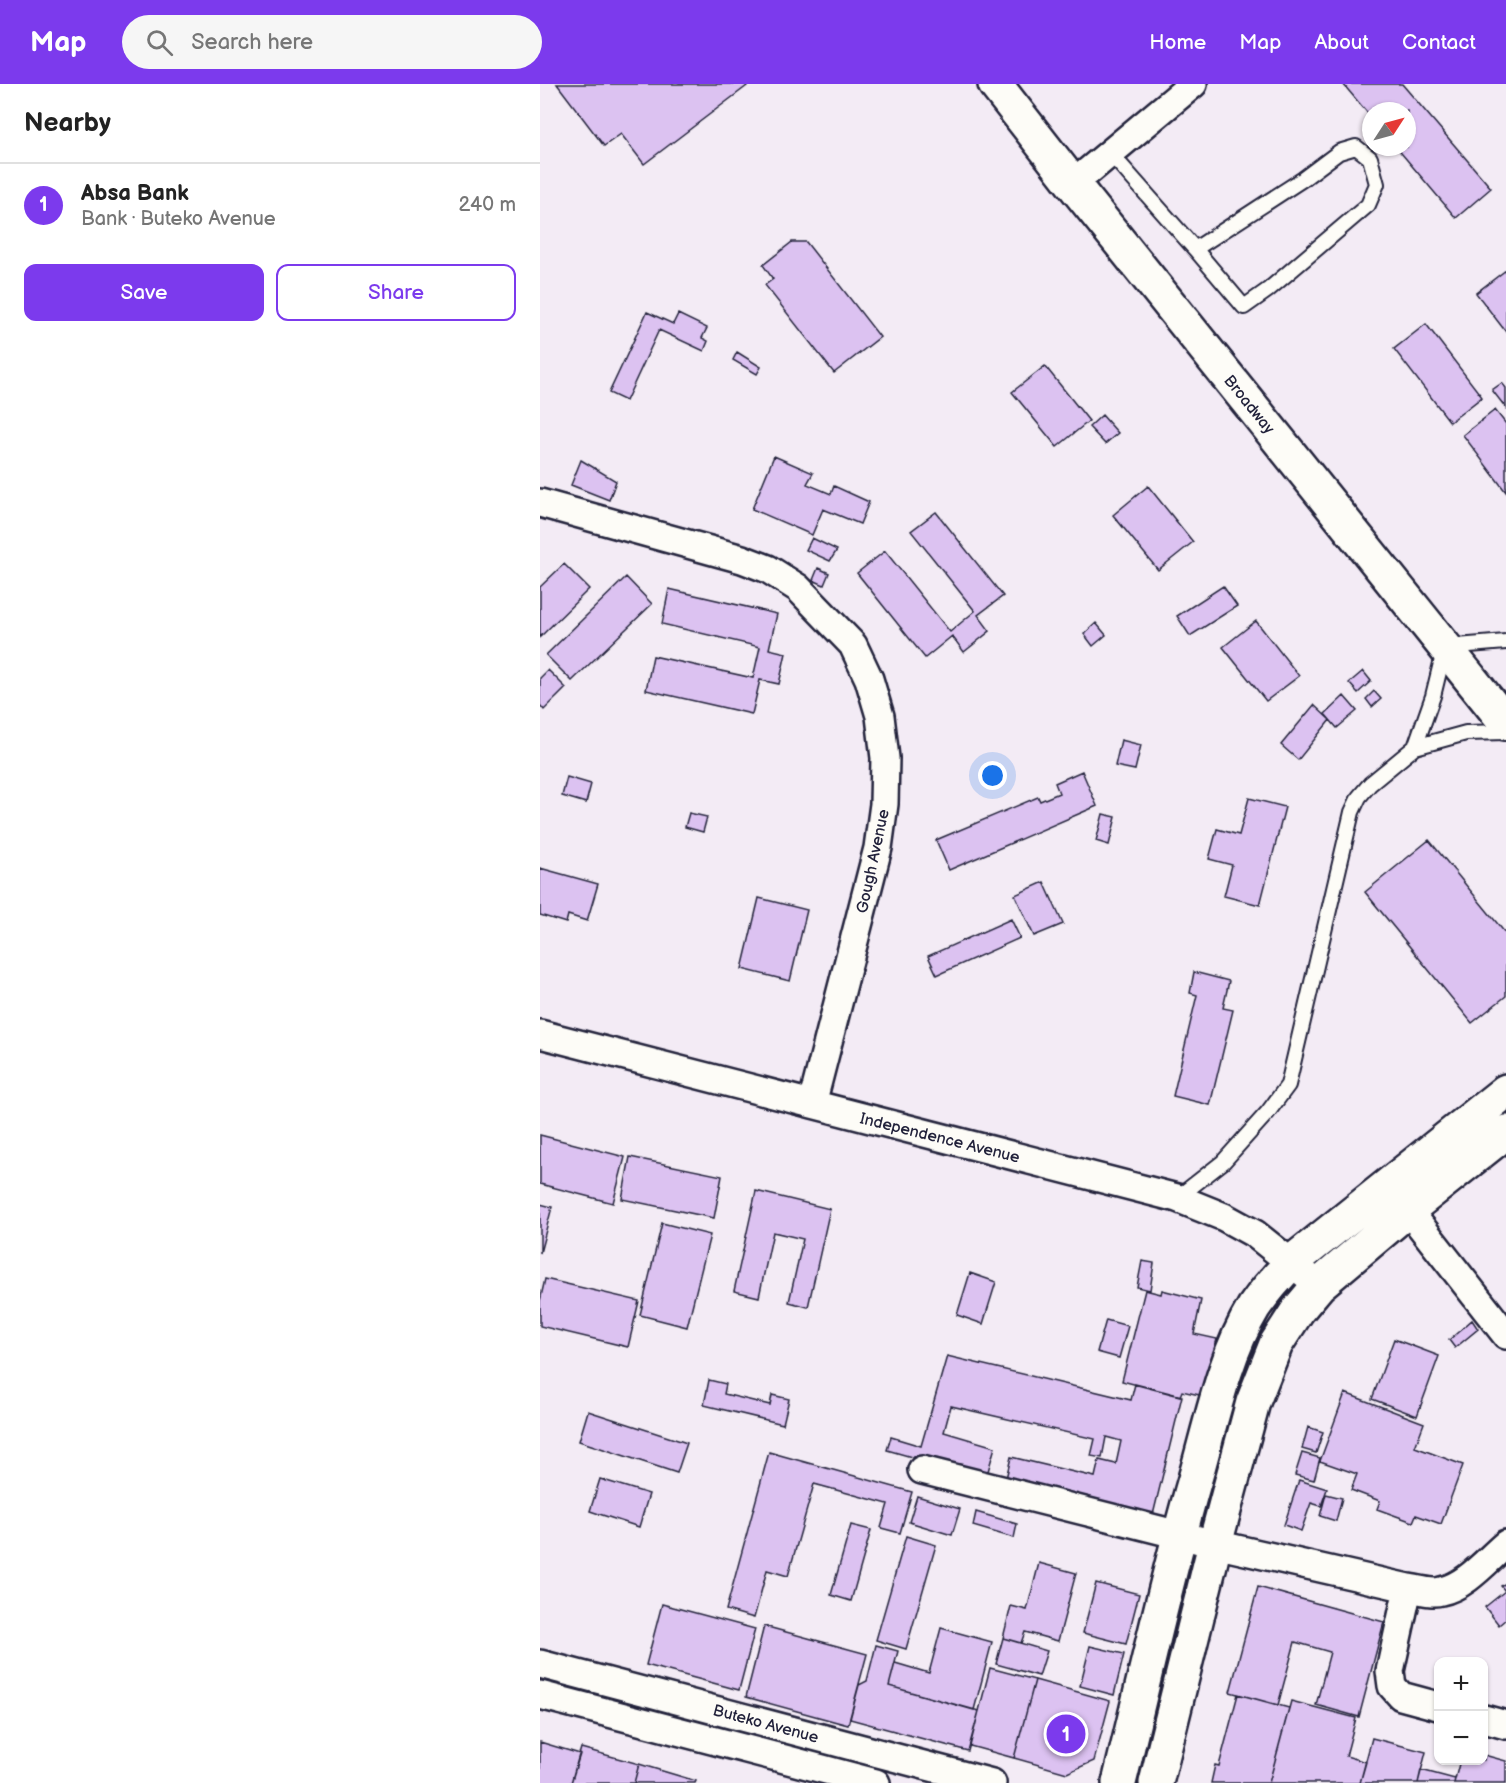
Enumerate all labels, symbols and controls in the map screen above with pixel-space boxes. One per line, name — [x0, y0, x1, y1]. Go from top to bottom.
search box — [122, 15, 542, 69]
text: Map — [30, 26, 86, 59]
icon: search — [143, 26, 176, 59]
text: Search here — [191, 29, 313, 56]
text: Home — [1149, 30, 1206, 55]
text: Map — [1239, 30, 1281, 55]
text: About — [1314, 30, 1369, 55]
text: Contact — [1402, 30, 1476, 55]
north arrow — [1362, 102, 1416, 156]
text: Nearby — [24, 108, 111, 139]
text: Absa Bank — [81, 180, 189, 207]
text: 1 — [39, 193, 48, 217]
text: 240 m — [459, 193, 516, 217]
text: Bank · Buteko Avenue — [81, 207, 276, 231]
button: Save — [24, 264, 264, 321]
button: Share — [276, 264, 516, 321]
street label: Broadway — [1219, 372, 1279, 439]
your location — [978, 761, 1007, 790]
street label: Gough Avenue — [853, 807, 894, 915]
street label: Independence Avenue — [858, 1109, 1022, 1168]
map controls — [1434, 1657, 1488, 1765]
button: + — [1434, 1657, 1488, 1711]
street label: Buteko Avenue — [711, 1701, 821, 1748]
button: − — [1434, 1711, 1488, 1765]
pin: 1 — [1046, 1712, 1086, 1756]

